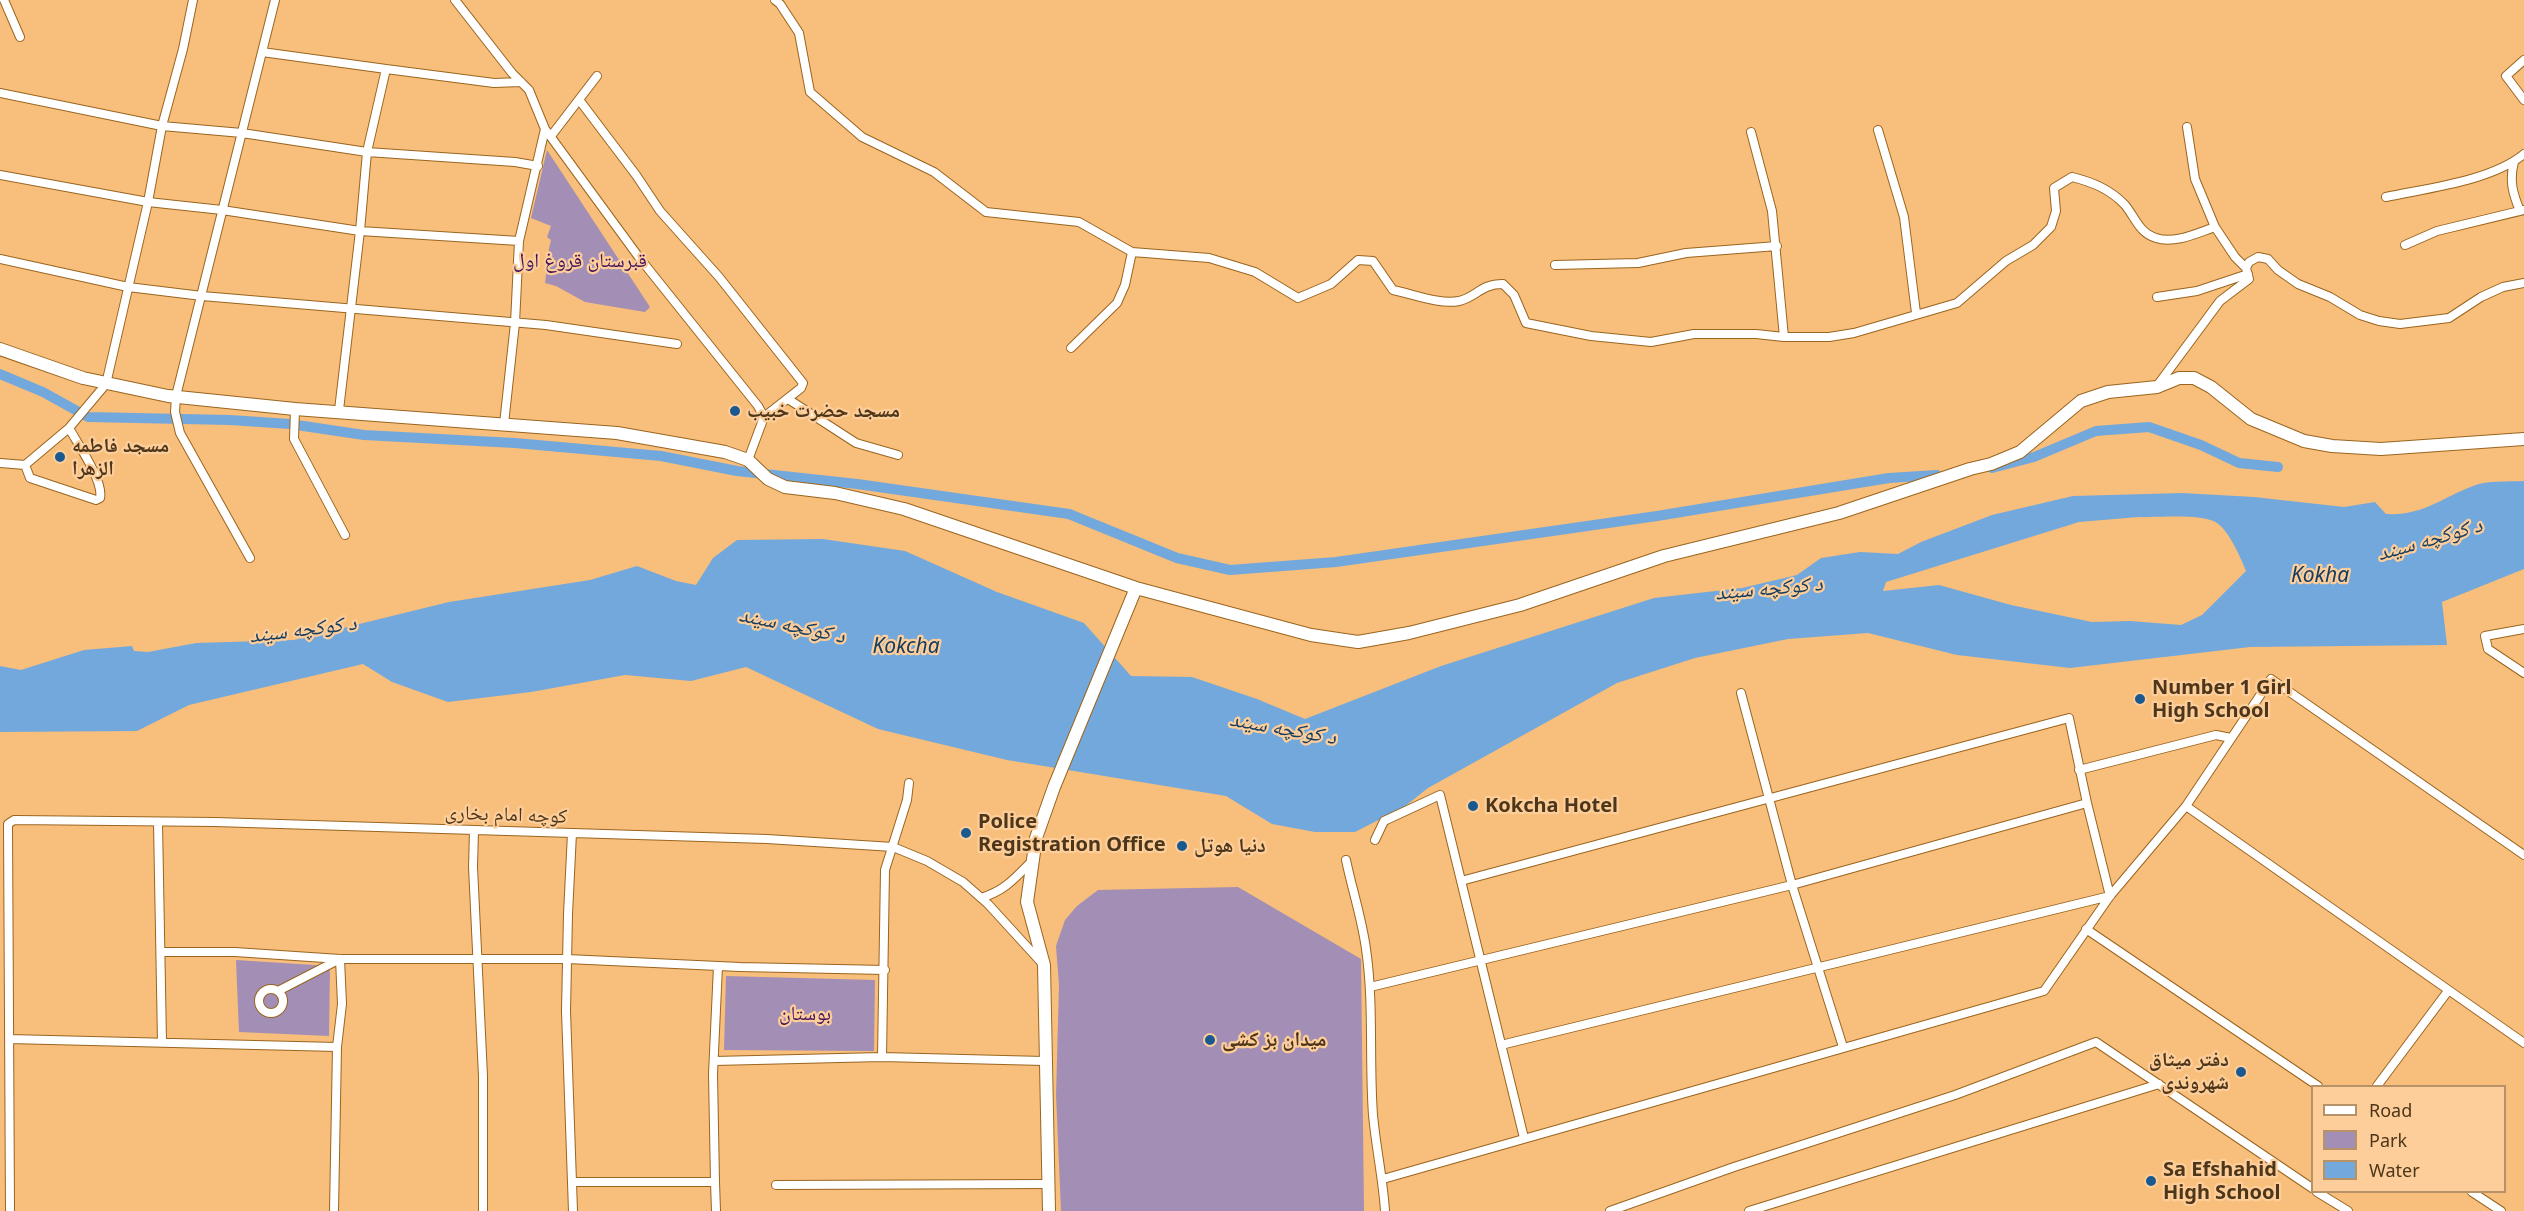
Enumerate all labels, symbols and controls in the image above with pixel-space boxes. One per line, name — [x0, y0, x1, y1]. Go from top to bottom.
park label: قبرستان قروغ اول — [513, 249, 647, 273]
place label: مسجد حضرت خبیب — [747, 399, 900, 423]
marker: مسجد حضرت خبیب — [728, 404, 742, 418]
place label: مسجد فاطمه الزهرا — [72, 434, 169, 481]
marker: مسجد فاطمه الزهرا — [53, 450, 67, 464]
water label: د کوکچه سیند — [2375, 513, 2485, 567]
water label: Kokha — [2291, 563, 2349, 589]
water label: د کوکچه سیند — [1714, 572, 1824, 606]
water label: د کوکچه سیند — [737, 602, 847, 650]
water label: د کوکچه سیند — [248, 611, 358, 649]
water label: Kokcha — [872, 634, 940, 660]
place label: Number 1 Girl High School — [2152, 676, 2291, 723]
marker: Number 1 Girl High School — [2133, 692, 2147, 706]
water label: د کوکچه سیند — [1228, 707, 1338, 751]
place label: Kokcha Hotel — [1485, 794, 1618, 818]
marker: Kokcha Hotel — [1466, 799, 1480, 813]
street label: کوچه امام بخاری — [444, 801, 568, 829]
place label: Police Registration Office — [978, 810, 1166, 857]
marker: Police Registration Office — [959, 826, 973, 840]
place label: دنیا هوتل — [1194, 834, 1266, 858]
marker: دنیا هوتل — [1175, 839, 1189, 853]
park label: بوستان — [779, 1002, 831, 1026]
place label: میدان بز کشی — [1222, 1028, 1327, 1052]
marker: میدان بز کشی — [1203, 1033, 1217, 1047]
place label: دفتر میثاق شهروندی — [2149, 1048, 2229, 1095]
marker: دفتر میثاق شهروندی — [2234, 1065, 2248, 1079]
legend — [2311, 1085, 2506, 1193]
text: Road — [2369, 1098, 2412, 1122]
text: Park — [2369, 1128, 2407, 1152]
place label: Sa Efshahid High School — [2163, 1158, 2280, 1205]
text: Water — [2369, 1158, 2420, 1182]
marker: Sa Efshahid High School — [2144, 1174, 2158, 1188]

